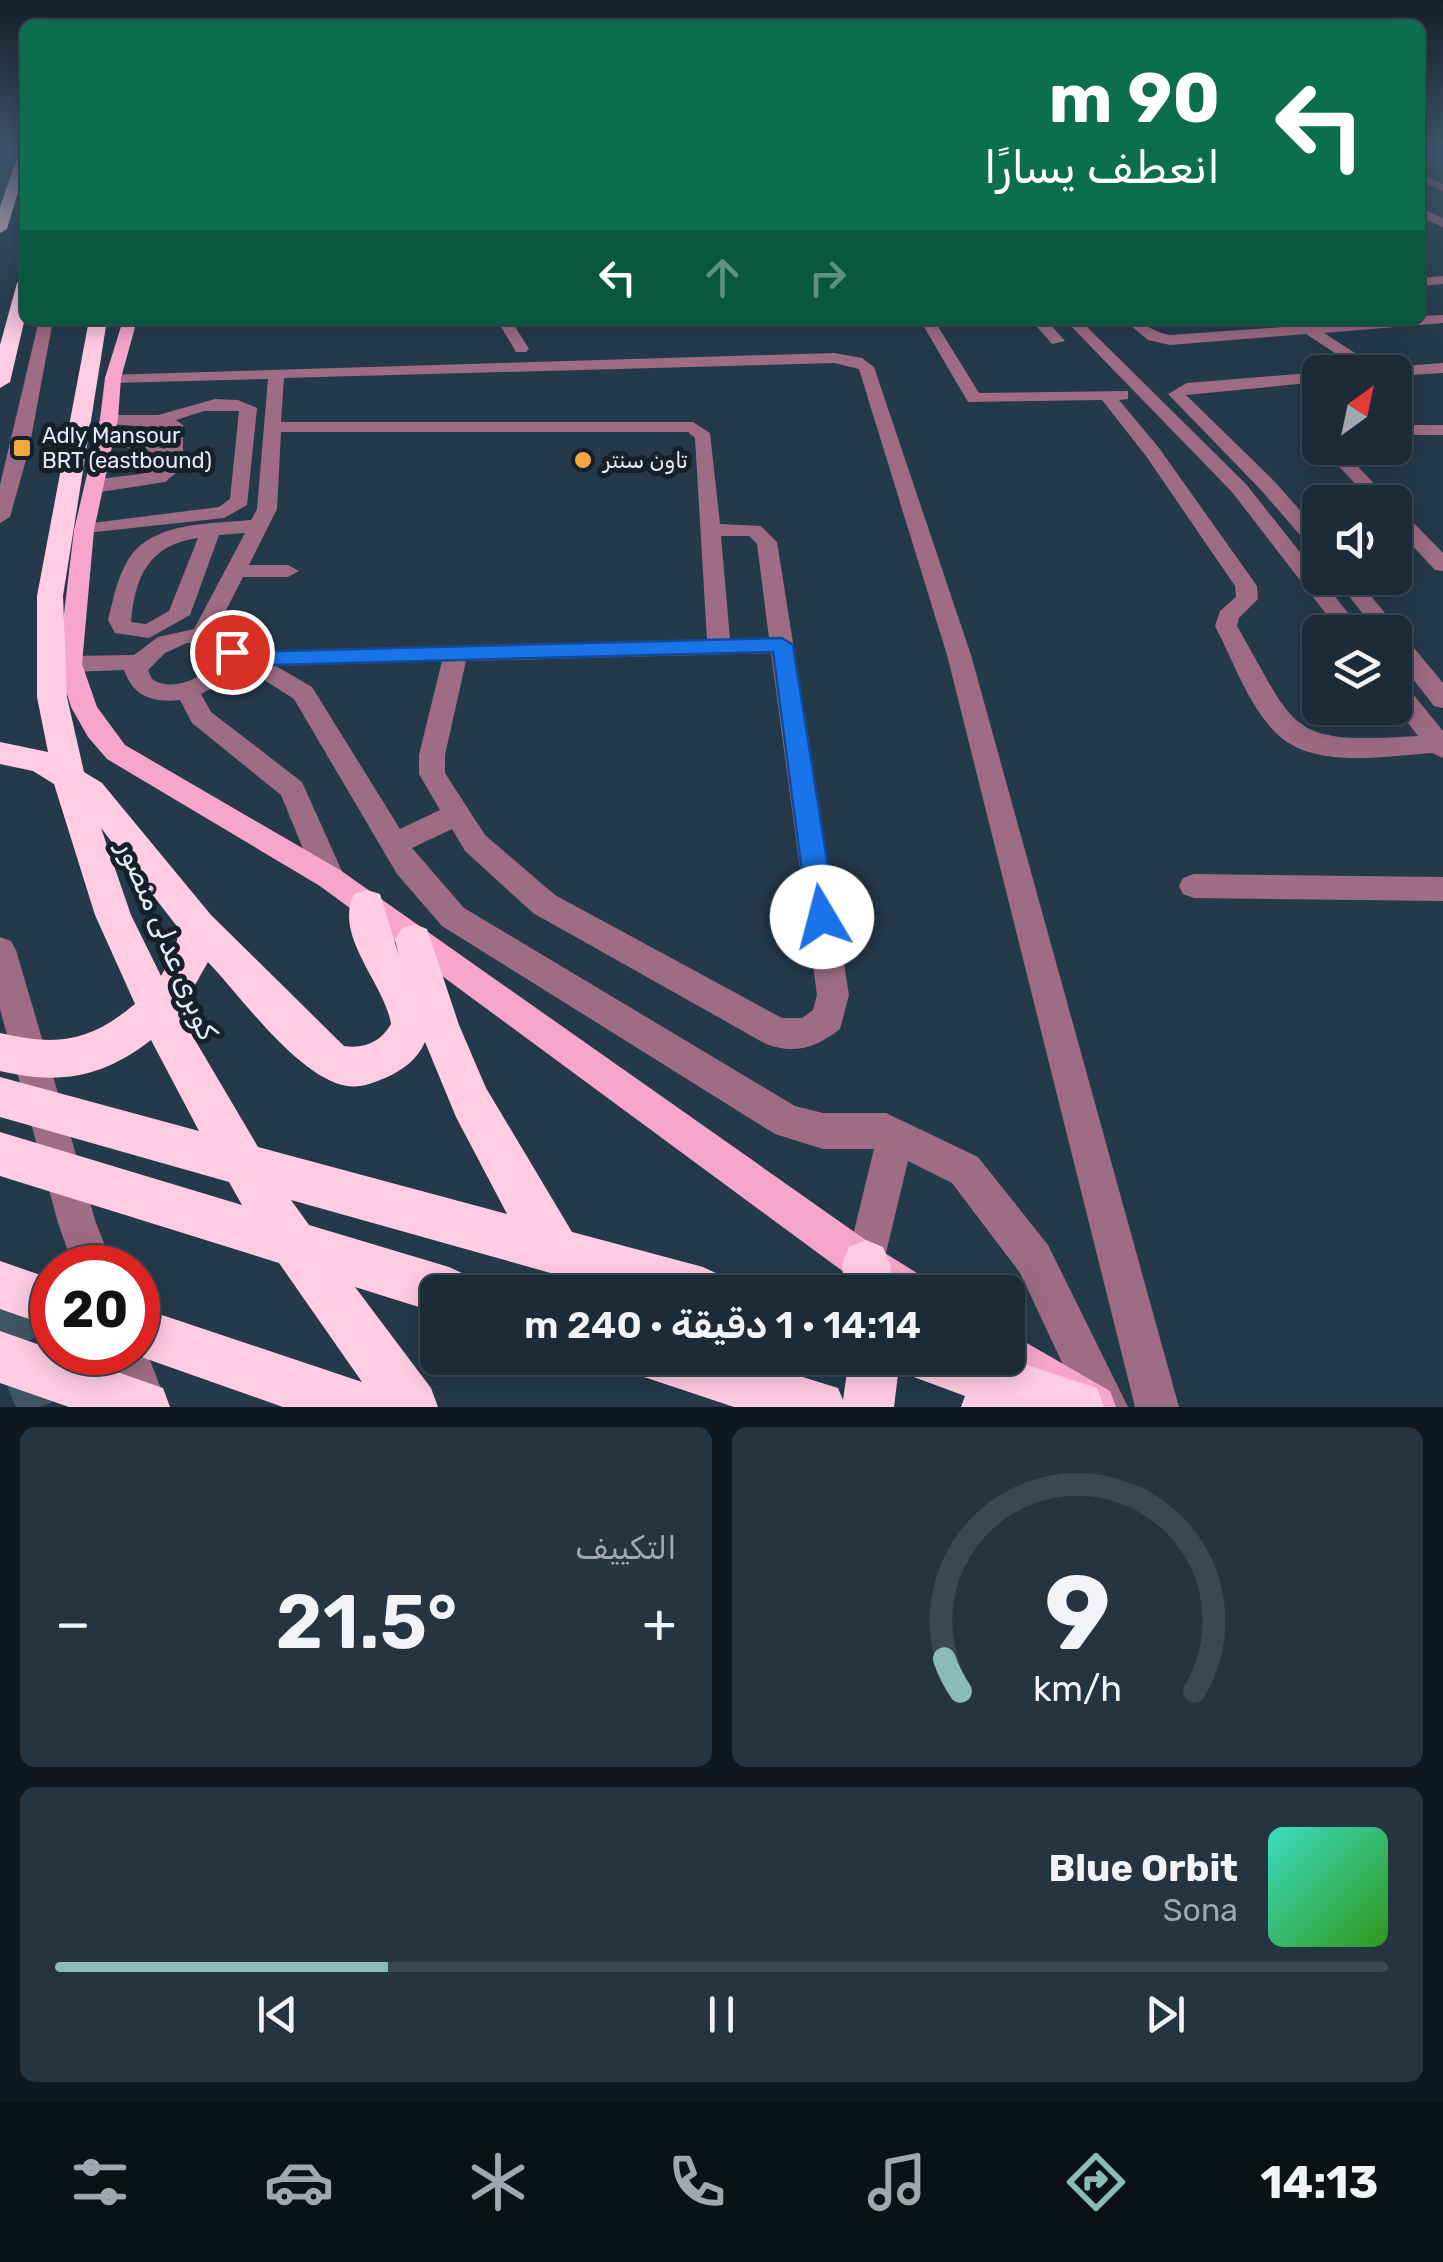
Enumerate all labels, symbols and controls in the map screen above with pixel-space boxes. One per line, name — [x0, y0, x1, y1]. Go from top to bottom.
text: 90 m — [1048, 57, 1220, 140]
icon: left — [1255, 60, 1385, 190]
text: انعطف يسارًا — [984, 141, 1220, 194]
icon: left — [590, 250, 645, 305]
icon: ahead — [695, 250, 750, 305]
icon: right — [800, 250, 855, 305]
north arrow — [1302, 355, 1412, 465]
map controls — [1302, 355, 1412, 725]
place label: Adly Mansour BRT (eastbound) — [42, 422, 212, 474]
marker: Adly Mansour BRT (eastbound) — [11, 437, 33, 459]
place label: تاون سنتر — [601, 447, 688, 474]
marker: تاون سنتر — [572, 449, 594, 471]
button: sound — [1302, 485, 1412, 595]
pin — [190, 610, 275, 695]
button: layers — [1302, 615, 1412, 725]
icon: arrive — [205, 625, 260, 680]
street label: كوبرى عدلى منصور — [110, 834, 224, 1045]
position arrow — [770, 865, 874, 969]
speed limit sign: 20 — [30, 1245, 160, 1375]
text: 14:14 · 1 دقيقة · 240 m — [524, 1302, 921, 1348]
text: التكييف — [575, 1529, 677, 1567]
text: 9 — [1044, 1552, 1111, 1675]
text: 21.5° — [276, 1578, 457, 1667]
text: − — [55, 1591, 91, 1656]
text: + — [642, 1591, 677, 1656]
text: km/h — [1033, 1668, 1122, 1710]
text: Blue Orbit — [1048, 1845, 1238, 1891]
text: Sona — [1163, 1891, 1238, 1929]
icon: previous — [250, 1987, 305, 2042]
icon: pause — [694, 1987, 749, 2042]
icon: next — [1138, 1987, 1193, 2042]
icon: filters — [65, 2147, 135, 2217]
icon: car — [264, 2147, 334, 2217]
icon: climate — [463, 2147, 533, 2217]
icon: phone — [662, 2147, 732, 2217]
icon: music — [862, 2147, 932, 2217]
icon: directions — [1061, 2147, 1131, 2217]
text: 14:13 — [1260, 2156, 1378, 2209]

